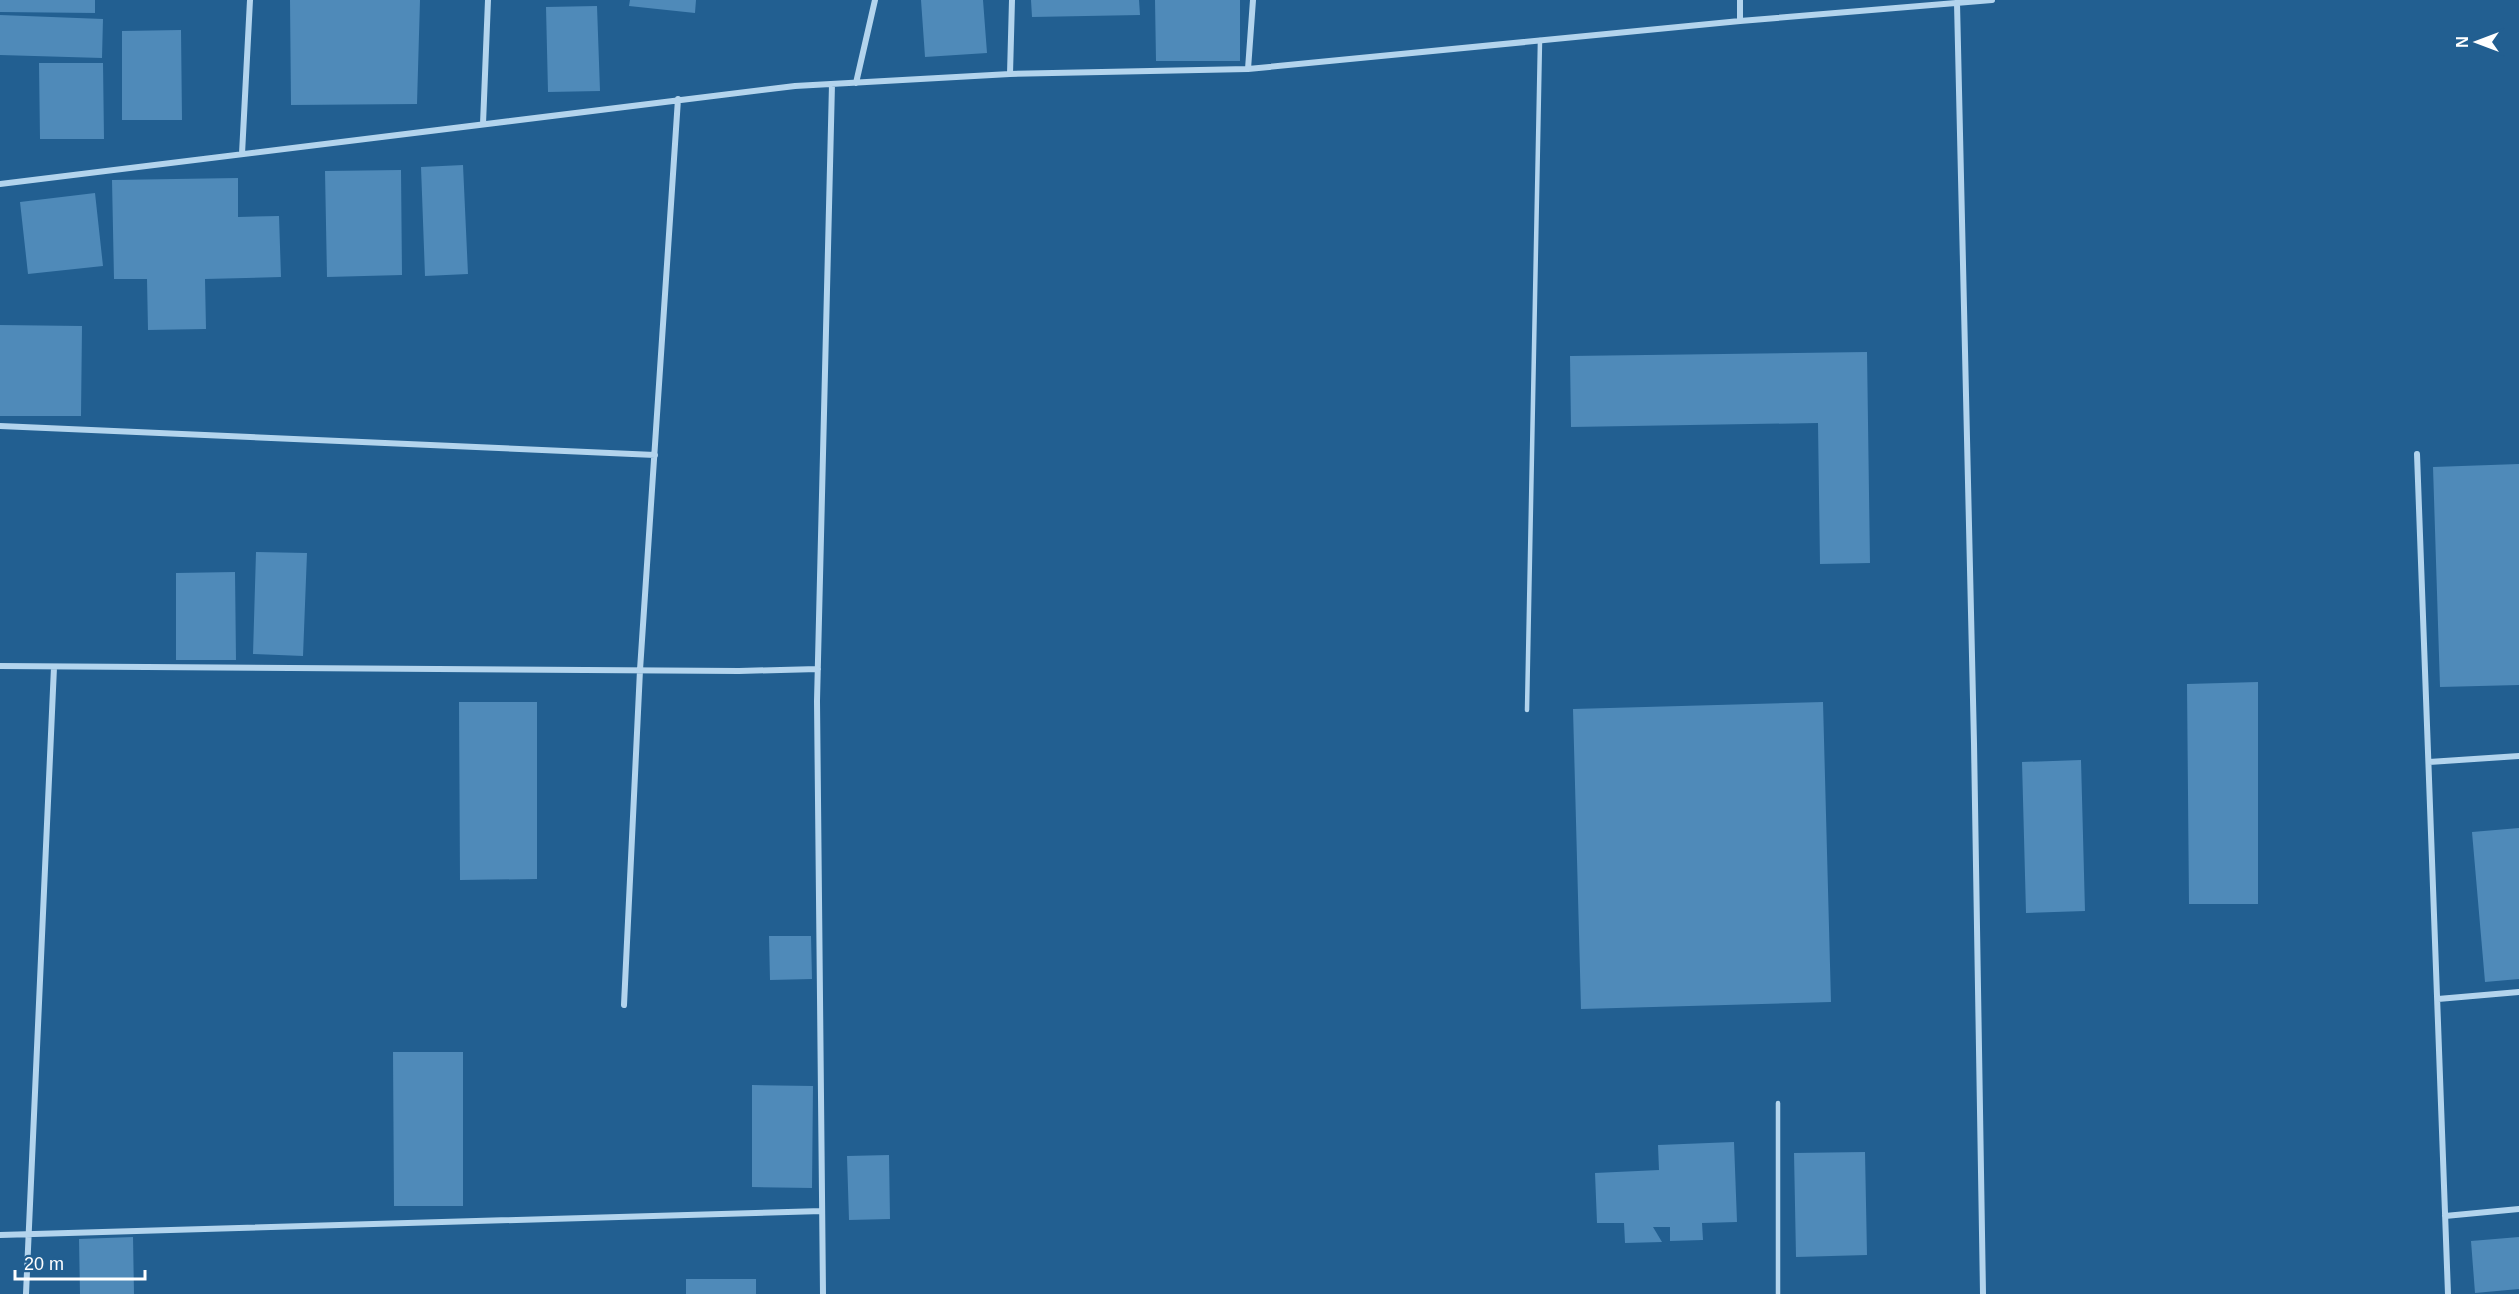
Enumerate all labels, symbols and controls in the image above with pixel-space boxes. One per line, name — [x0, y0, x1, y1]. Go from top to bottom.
north arrow — [2447, 12, 2507, 72]
text: N — [2454, 36, 2471, 48]
scale bar — [15, 1243, 146, 1281]
text: 20 m — [24, 1254, 64, 1274]

